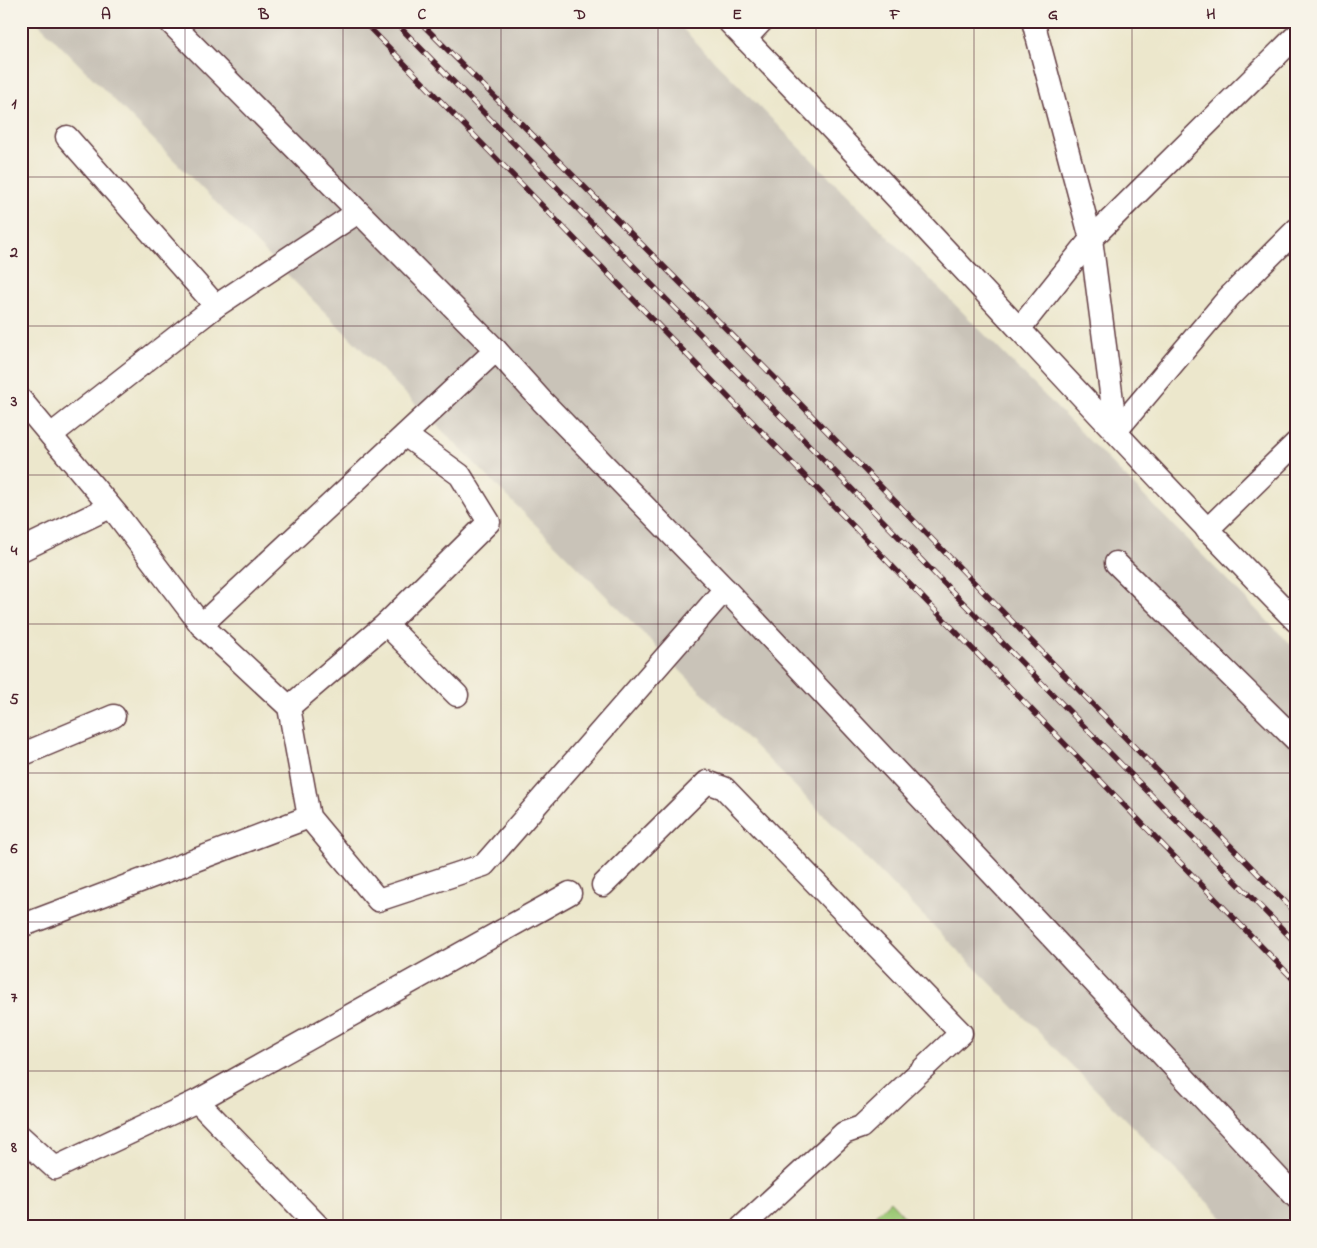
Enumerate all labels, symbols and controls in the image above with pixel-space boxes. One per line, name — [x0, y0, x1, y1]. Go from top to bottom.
text: A — [101, 3, 111, 27]
text: B — [258, 3, 270, 27]
text: C — [418, 3, 427, 27]
text: D — [573, 3, 586, 27]
text: E — [732, 3, 742, 27]
text: F — [889, 3, 901, 27]
text: G — [1048, 3, 1058, 27]
text: H — [1206, 3, 1216, 27]
text: 1 — [11, 92, 17, 116]
text: 2 — [9, 241, 18, 265]
text: 3 — [10, 390, 18, 414]
text: 4 — [10, 539, 18, 563]
text: 5 — [9, 688, 19, 712]
text: 6 — [9, 837, 18, 861]
text: 7 — [11, 986, 18, 1010]
text: 8 — [10, 1136, 17, 1160]

